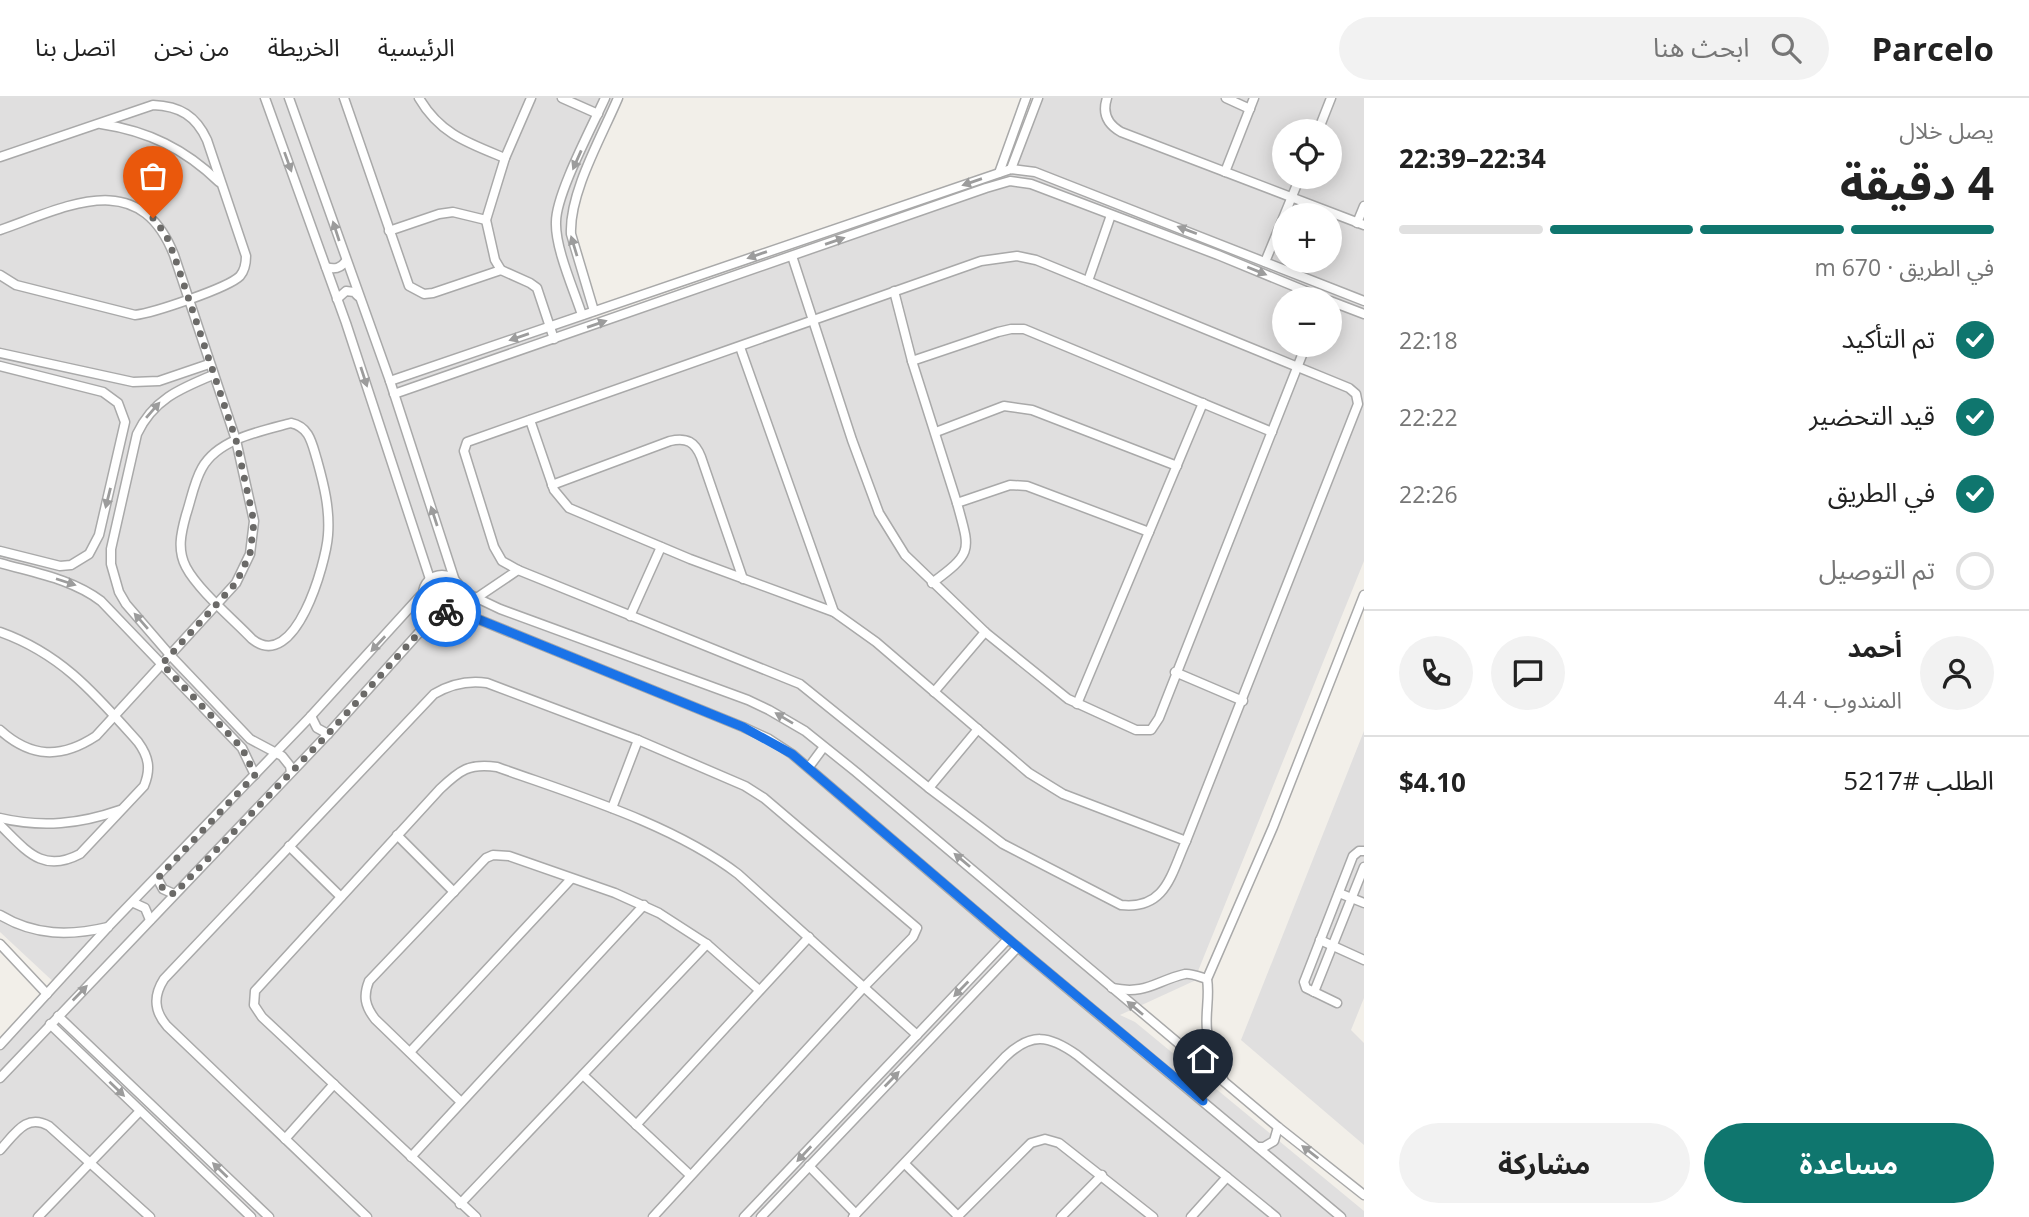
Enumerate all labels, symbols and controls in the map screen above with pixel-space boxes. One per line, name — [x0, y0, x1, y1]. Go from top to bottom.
search box — [1339, 17, 1829, 80]
text: Parcelo — [1871, 26, 1994, 71]
text: ابحث هنا — [1653, 29, 1749, 65]
icon: search — [1767, 29, 1805, 67]
text: اتصل بنا — [35, 30, 116, 63]
text: من نحن — [154, 30, 230, 63]
text: الخريطة — [268, 30, 340, 63]
text: الرئيسية — [378, 30, 455, 63]
text: يصل خلال — [1899, 114, 1994, 146]
map controls — [1272, 119, 1342, 357]
button: locate — [1272, 119, 1342, 189]
text: 22:34–22:39 — [1399, 140, 1546, 176]
pin — [123, 146, 183, 218]
one-way arrow — [571, 150, 582, 171]
text: 4 دقيقة — [1840, 151, 1994, 213]
one-way arrow — [283, 152, 294, 173]
icon: bag — [134, 157, 172, 195]
one-way arrow — [962, 177, 983, 188]
button: + — [1272, 203, 1342, 273]
one-way arrow — [330, 221, 341, 242]
one-way arrow — [1176, 225, 1197, 236]
one-way arrow — [569, 235, 579, 256]
one-way arrow — [825, 235, 846, 246]
one-way arrow — [747, 250, 768, 261]
text: في الطريق · 670 m — [1814, 251, 1994, 283]
one-way arrow — [1247, 266, 1268, 277]
button: − — [1272, 287, 1342, 357]
one-way arrow — [587, 318, 608, 329]
text: تم التأكيد — [1841, 320, 1935, 356]
icon: check — [1956, 321, 1994, 359]
text: 22:18 — [1399, 324, 1458, 356]
one-way arrow — [508, 332, 529, 343]
one-way arrow — [359, 367, 369, 388]
text: قيد التحضير — [1809, 397, 1935, 433]
icon: check — [1956, 398, 1994, 436]
one-way arrow — [145, 401, 161, 419]
text: 22:22 — [1399, 401, 1458, 433]
text: في الطريق — [1828, 474, 1935, 510]
icon: check — [1956, 475, 1994, 513]
text: 22:26 — [1399, 478, 1458, 510]
one-way arrow — [102, 487, 113, 509]
one-way arrow — [429, 505, 439, 526]
text: تم التوصيل — [1819, 551, 1935, 587]
one-way arrow — [55, 577, 76, 588]
courier — [411, 577, 481, 647]
icon: bike — [427, 593, 465, 631]
one-way arrow — [133, 612, 149, 630]
text: أحمد — [1848, 629, 1902, 665]
one-way arrow — [370, 635, 386, 653]
button: phone — [1399, 636, 1473, 710]
button: chat — [1491, 636, 1565, 710]
button: person — [1920, 636, 1994, 710]
text: المندوب · 4.4 — [1774, 683, 1902, 715]
one-way arrow — [774, 712, 793, 725]
text: الطلب #5217 — [1843, 762, 1994, 798]
text: $4.10 — [1399, 764, 1466, 800]
one-way arrow — [953, 853, 970, 868]
one-way arrow — [954, 980, 970, 997]
one-way arrow — [72, 985, 88, 1002]
one-way arrow — [1126, 1000, 1144, 1015]
pin — [1173, 1029, 1233, 1101]
icon: home — [1184, 1040, 1222, 1078]
one-way arrow — [884, 1071, 900, 1088]
one-way arrow — [108, 1080, 125, 1096]
button: مشاركة — [1399, 1123, 1690, 1203]
button: مساعدة — [1704, 1123, 1994, 1203]
one-way arrow — [796, 1145, 813, 1162]
one-way arrow — [1302, 1145, 1320, 1160]
one-way arrow — [212, 1162, 229, 1178]

